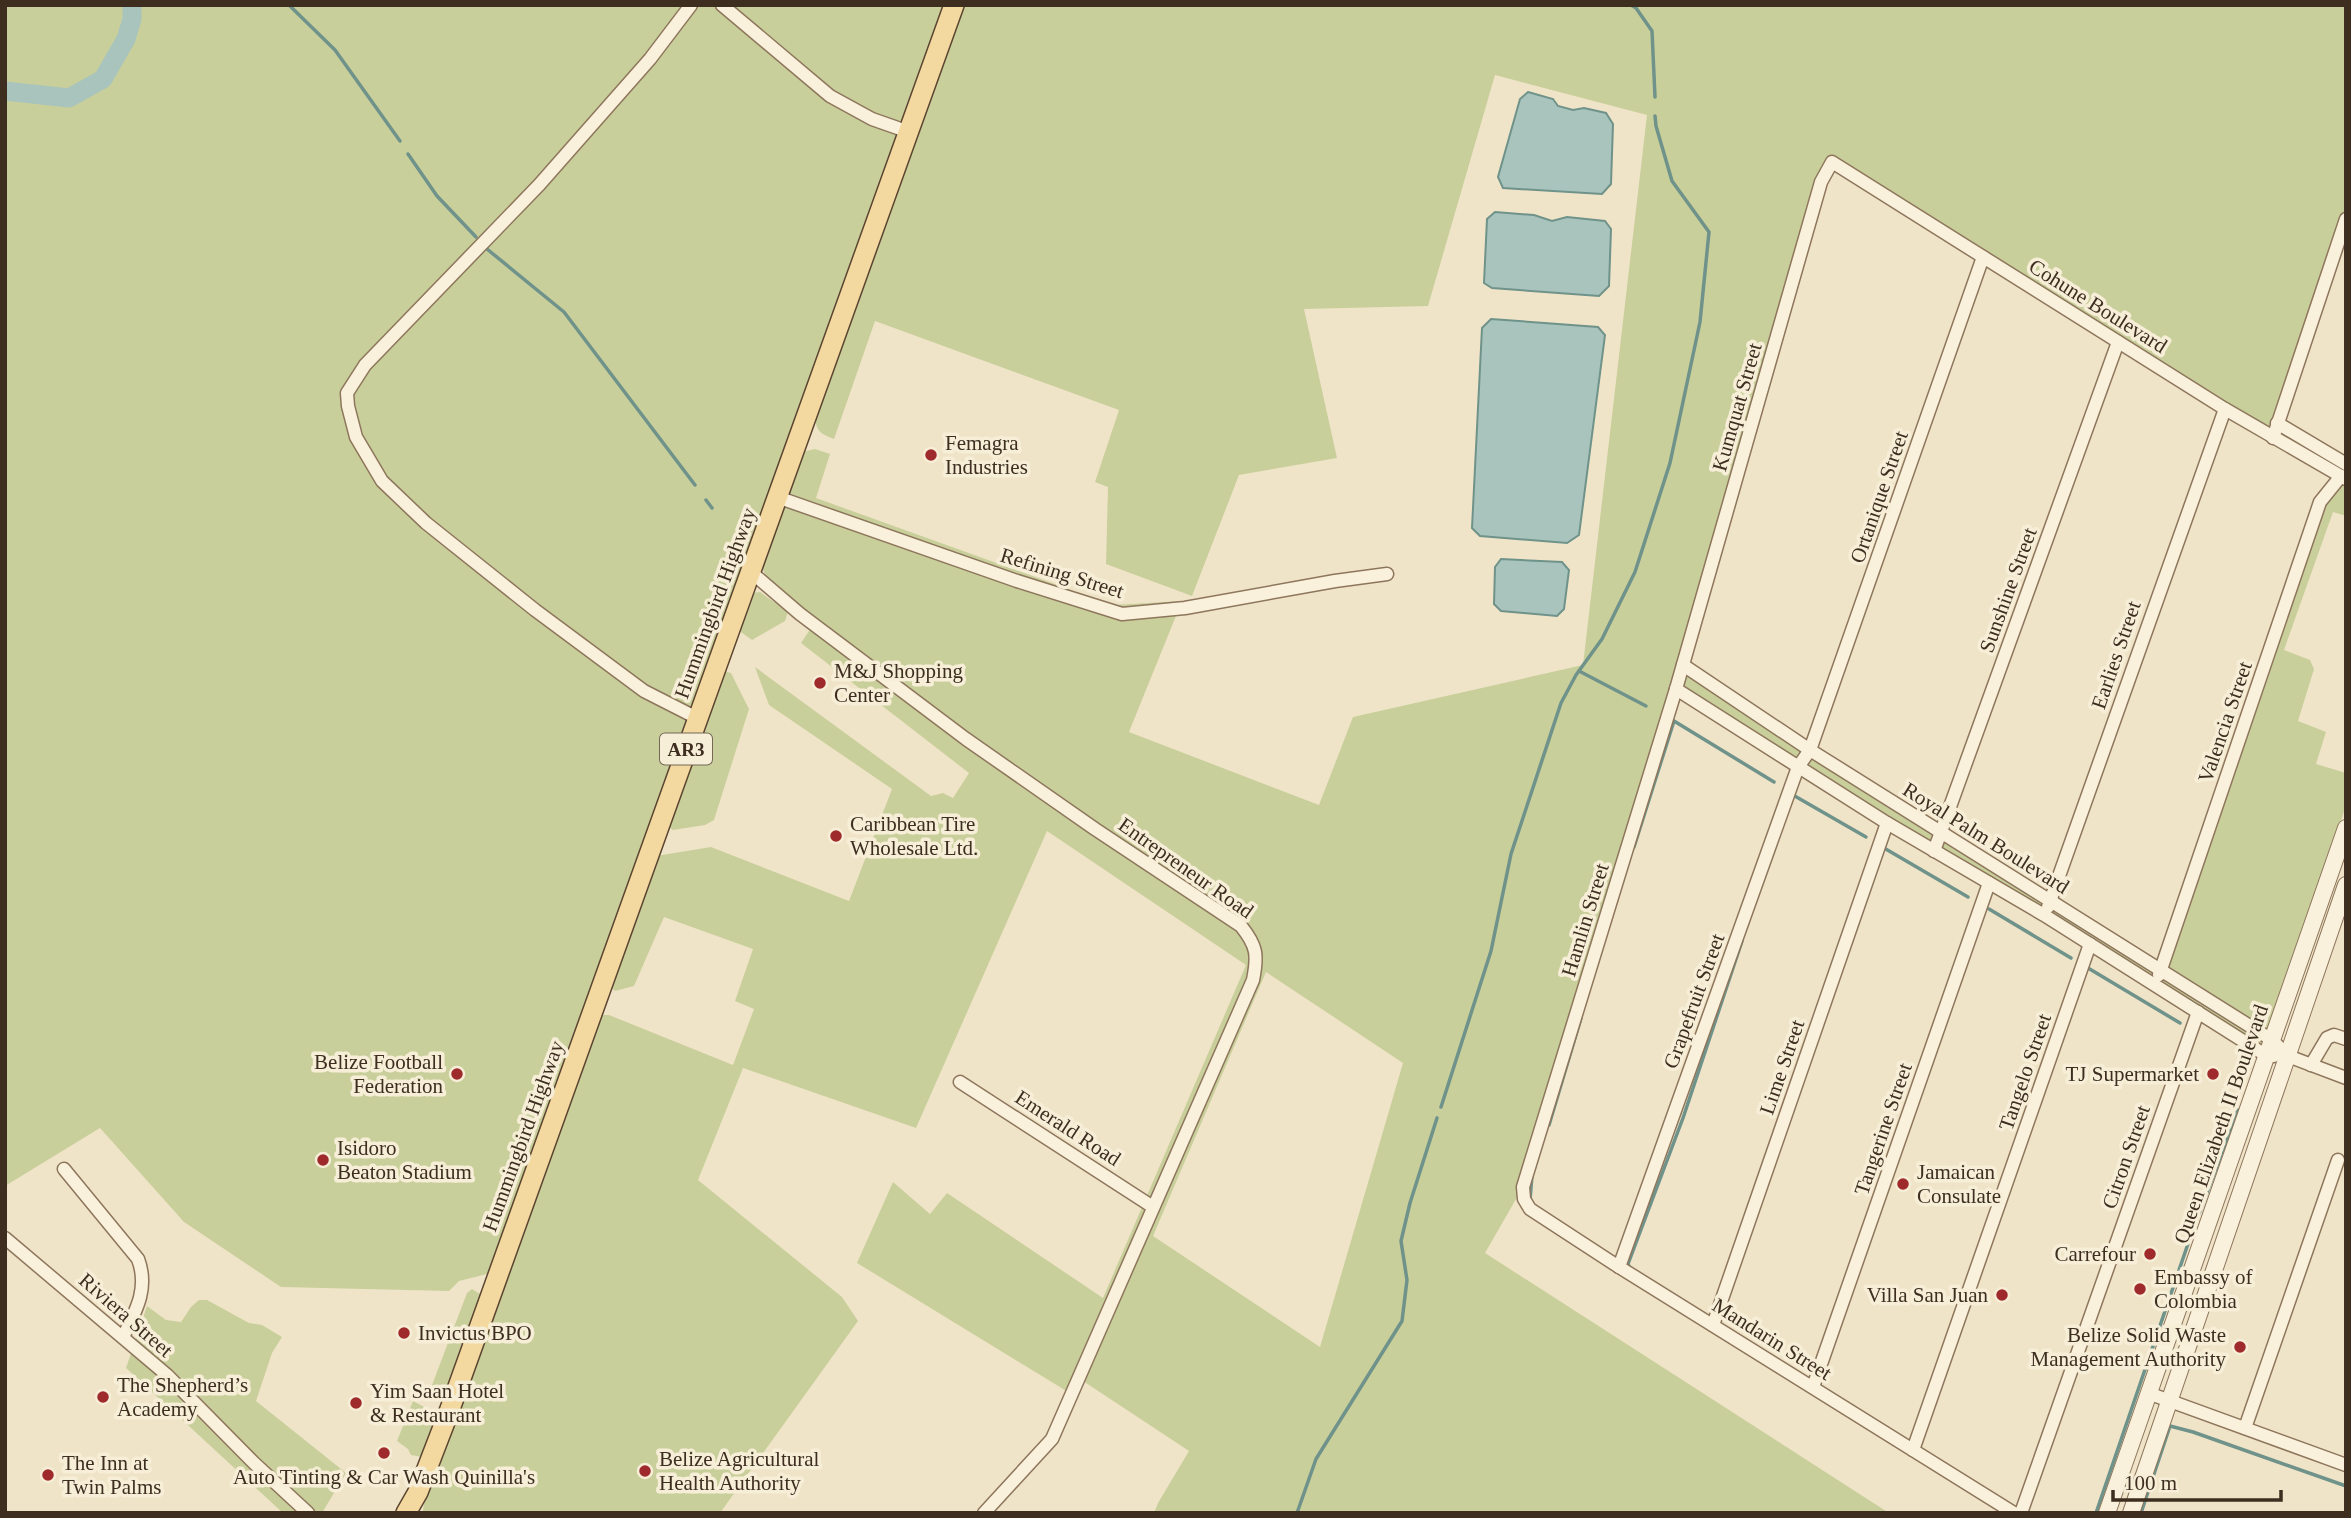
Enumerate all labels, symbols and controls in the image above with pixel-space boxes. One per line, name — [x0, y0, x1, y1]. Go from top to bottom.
street label: Cohune Boulevard — [2025, 254, 2172, 358]
street label: Kumquat Street — [1707, 340, 1767, 474]
street label: Ortanique Street — [1845, 428, 1913, 566]
place label: Femagra Industries — [945, 431, 1028, 479]
marker: Femagra Industries — [923, 447, 939, 463]
street label: Hummingbird Highway — [669, 504, 761, 702]
street label: Sunshine Street — [1974, 524, 2042, 656]
street label: Refining Street — [997, 543, 1127, 603]
street label: Earlies Street — [2086, 598, 2146, 712]
street label: Valencia Street — [2193, 658, 2257, 786]
place label: M&J Shopping Center — [834, 659, 963, 707]
marker: M&J Shopping Center — [812, 675, 828, 691]
road number: AR3 — [660, 734, 712, 764]
street label: Royal Palm Boulevard — [1899, 777, 2074, 899]
place label: Caribbean Tire Wholesale Ltd. — [850, 812, 978, 860]
street label: Entrepreneur Road — [1114, 813, 1258, 924]
marker: Caribbean Tire Wholesale Ltd. — [828, 828, 844, 844]
street label: Hamlin Street — [1556, 860, 1614, 980]
street label: Grapefruit Street — [1658, 930, 1730, 1072]
street label: Queen Elizabeth II Boulevard — [2169, 1001, 2273, 1247]
street label: Tangelo Street — [1994, 1010, 2056, 1133]
street label: Lime Street — [1755, 1016, 1809, 1118]
street label: Hummingbird Highway — [477, 1037, 569, 1235]
place label: Belize Football Federation — [314, 1050, 443, 1098]
street label: Tangerine Street — [1849, 1060, 1917, 1198]
place label: TJ Supermarket — [2065, 1062, 2199, 1086]
marker: Belize Football Federation — [449, 1066, 465, 1082]
marker: TJ Supermarket — [2205, 1066, 2221, 1082]
street label: Emerald Road — [1011, 1085, 1126, 1171]
street label: Citron Street — [2097, 1102, 2155, 1212]
place label: Isidoro Beaton Stadium — [337, 1136, 472, 1184]
marker: Isidoro Beaton Stadium — [315, 1152, 331, 1168]
place label: Jamaican Consulate — [1917, 1160, 2001, 1208]
marker: Jamaican Consulate — [1895, 1176, 1911, 1192]
place label: Carrefour — [2054, 1242, 2136, 1266]
marker: Carrefour — [2142, 1246, 2158, 1262]
place label: Embassy of Colombia — [2154, 1265, 2253, 1313]
street label: Riviera Street — [74, 1268, 178, 1362]
marker: Embassy of Colombia — [2132, 1281, 2148, 1297]
place label: Villa San Juan — [1867, 1283, 1988, 1307]
marker: Villa San Juan — [1994, 1287, 2010, 1303]
street label: Mandarin Street — [1708, 1293, 1836, 1385]
place label: Invictus BPO — [418, 1321, 532, 1345]
place label: Belize Solid Waste Management Authority — [2031, 1323, 2226, 1371]
marker: Invictus BPO — [396, 1325, 412, 1341]
marker: Belize Solid Waste Management Authority — [2232, 1339, 2248, 1355]
place label: The Shepherd’s Academy — [117, 1373, 248, 1421]
place label: Yim Saan Hotel & Restaurant — [370, 1379, 504, 1427]
marker: The Shepherd’s Academy — [95, 1389, 111, 1405]
marker: Yim Saan Hotel & Restaurant — [348, 1395, 364, 1411]
marker: Auto Tinting & Car Wash Quinilla's — [376, 1445, 392, 1461]
place label: Belize Agricultural Health Authority — [659, 1447, 820, 1495]
place label: The Inn at Twin Palms — [62, 1451, 161, 1499]
scale bar — [2113, 1458, 2281, 1502]
marker: Belize Agricultural Health Authority — [637, 1463, 653, 1479]
place label: Auto Tinting & Car Wash Quinilla's — [233, 1465, 535, 1489]
marker: The Inn at Twin Palms — [40, 1467, 56, 1483]
text: 100 m — [2124, 1471, 2177, 1495]

